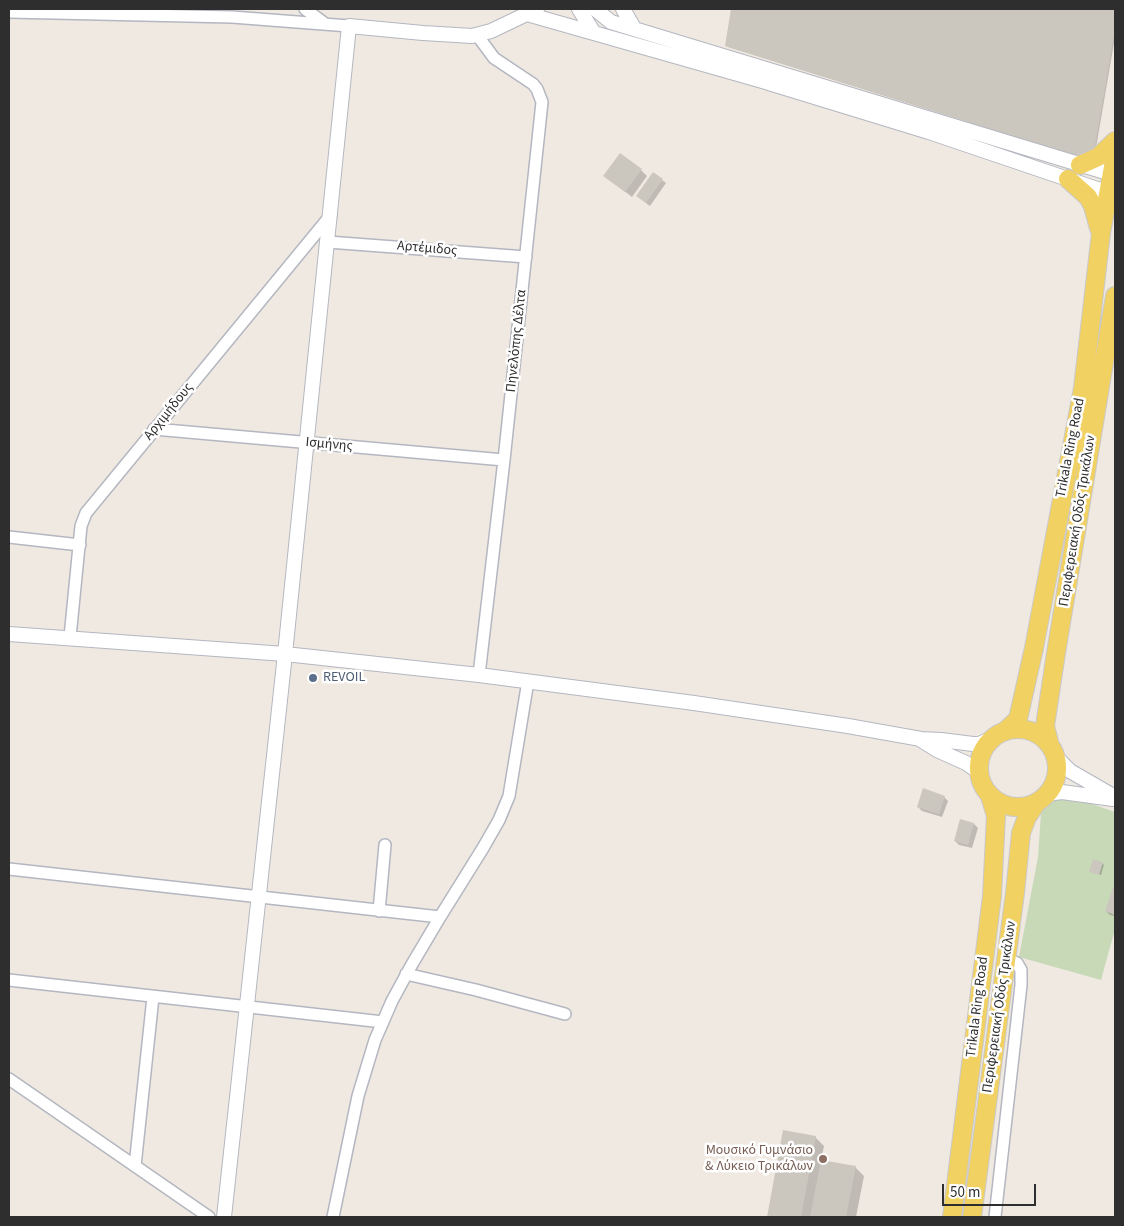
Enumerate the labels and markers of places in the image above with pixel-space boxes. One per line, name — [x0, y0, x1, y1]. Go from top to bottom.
place label: REVOIL — [323, 670, 365, 686]
marker: REVOIL — [307, 672, 319, 684]
place label: Μουσικό Γυμνάσιο & Λύκειο Τρικάλων — [705, 1143, 813, 1176]
marker: Μουσικό Γυμνάσιο & Λύκειο Τρικάλων — [817, 1153, 829, 1165]

